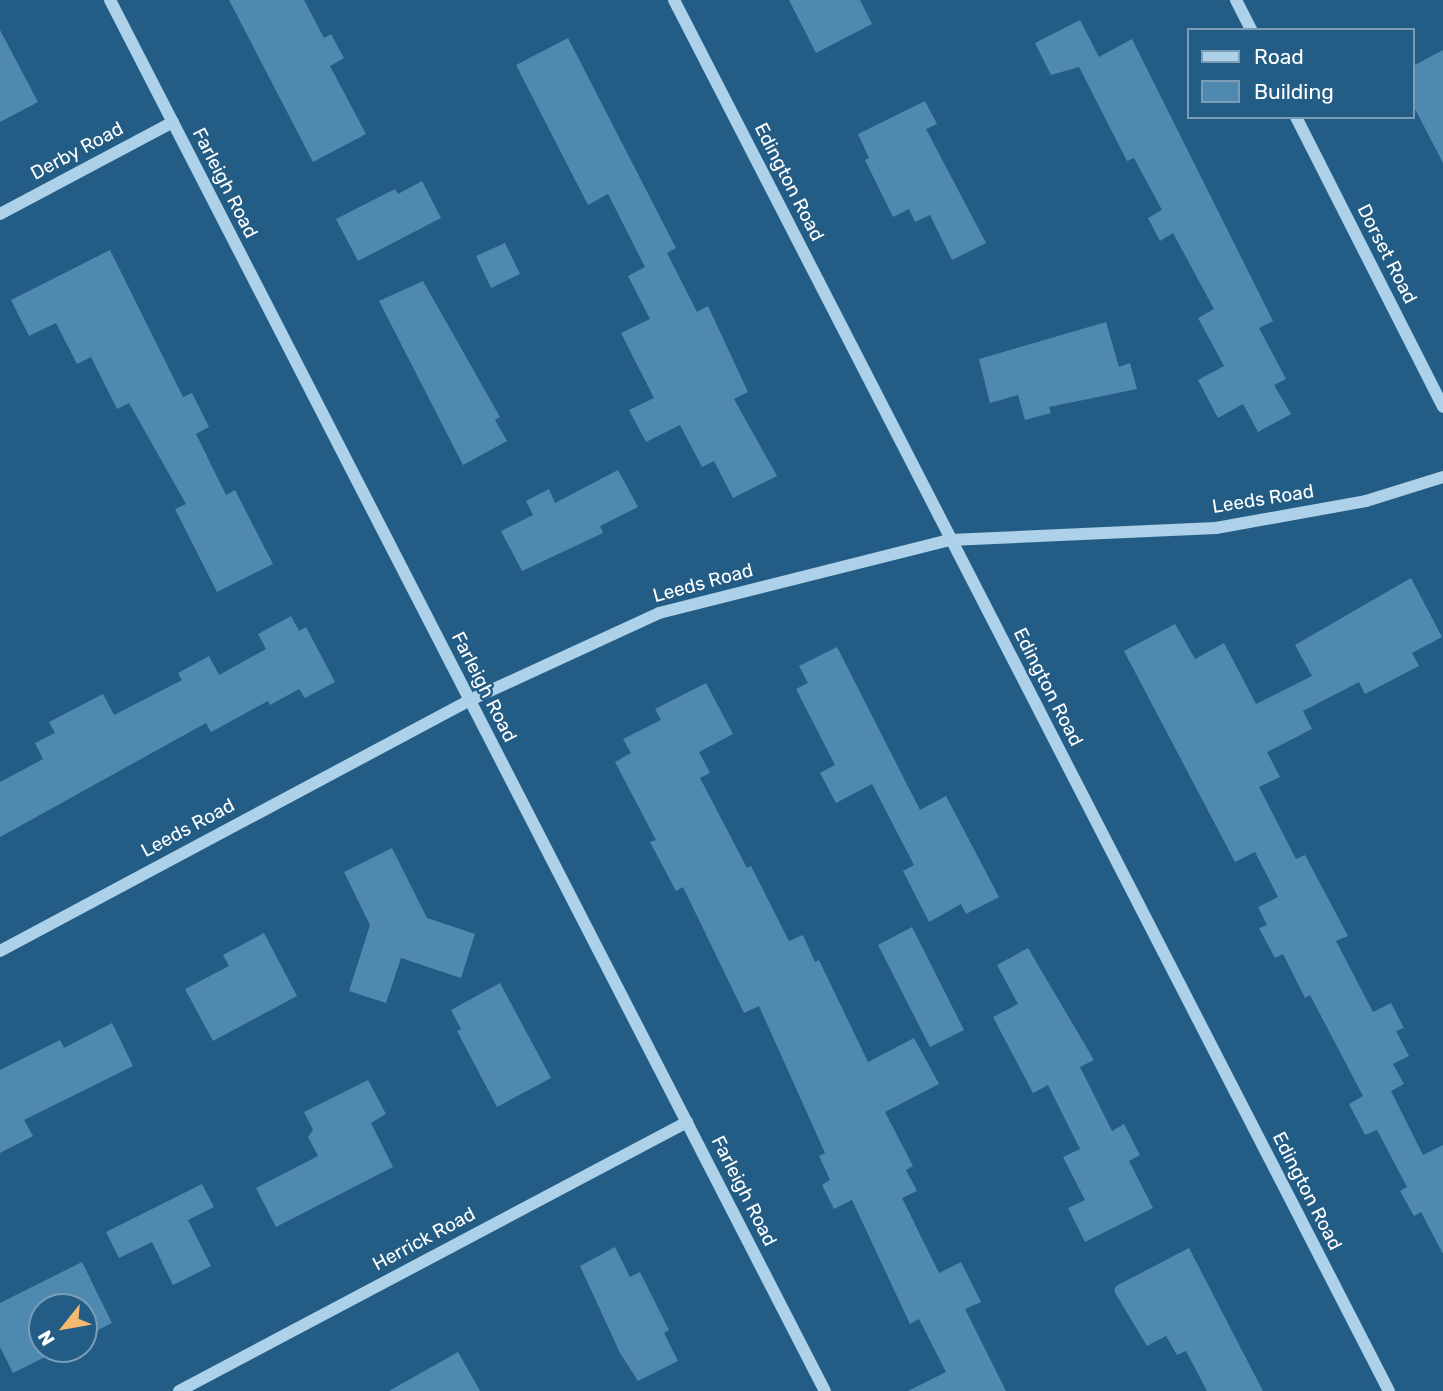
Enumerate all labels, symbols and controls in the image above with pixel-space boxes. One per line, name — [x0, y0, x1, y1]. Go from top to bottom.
legend — [1188, 28, 1415, 119]
text: Road — [1254, 44, 1304, 69]
text: Building — [1254, 79, 1334, 104]
street label: Derby Road — [27, 117, 127, 185]
street label: Edington Road — [749, 119, 829, 245]
street label: Farleigh Road — [187, 124, 263, 242]
street label: Dorset Road — [1352, 200, 1422, 308]
street label: Leeds Road — [1211, 480, 1315, 518]
street label: Leeds Road — [651, 559, 755, 607]
street label: Edington Road — [1008, 624, 1088, 750]
street label: Farleigh Road — [446, 628, 522, 746]
street label: Leeds Road — [137, 794, 239, 862]
street label: Edington Road — [1267, 1128, 1347, 1254]
street label: Farleigh Road — [706, 1132, 782, 1250]
street label: Herrick Road — [369, 1202, 479, 1276]
north arrow — [28, 1293, 98, 1363]
text: N — [33, 1326, 60, 1350]

